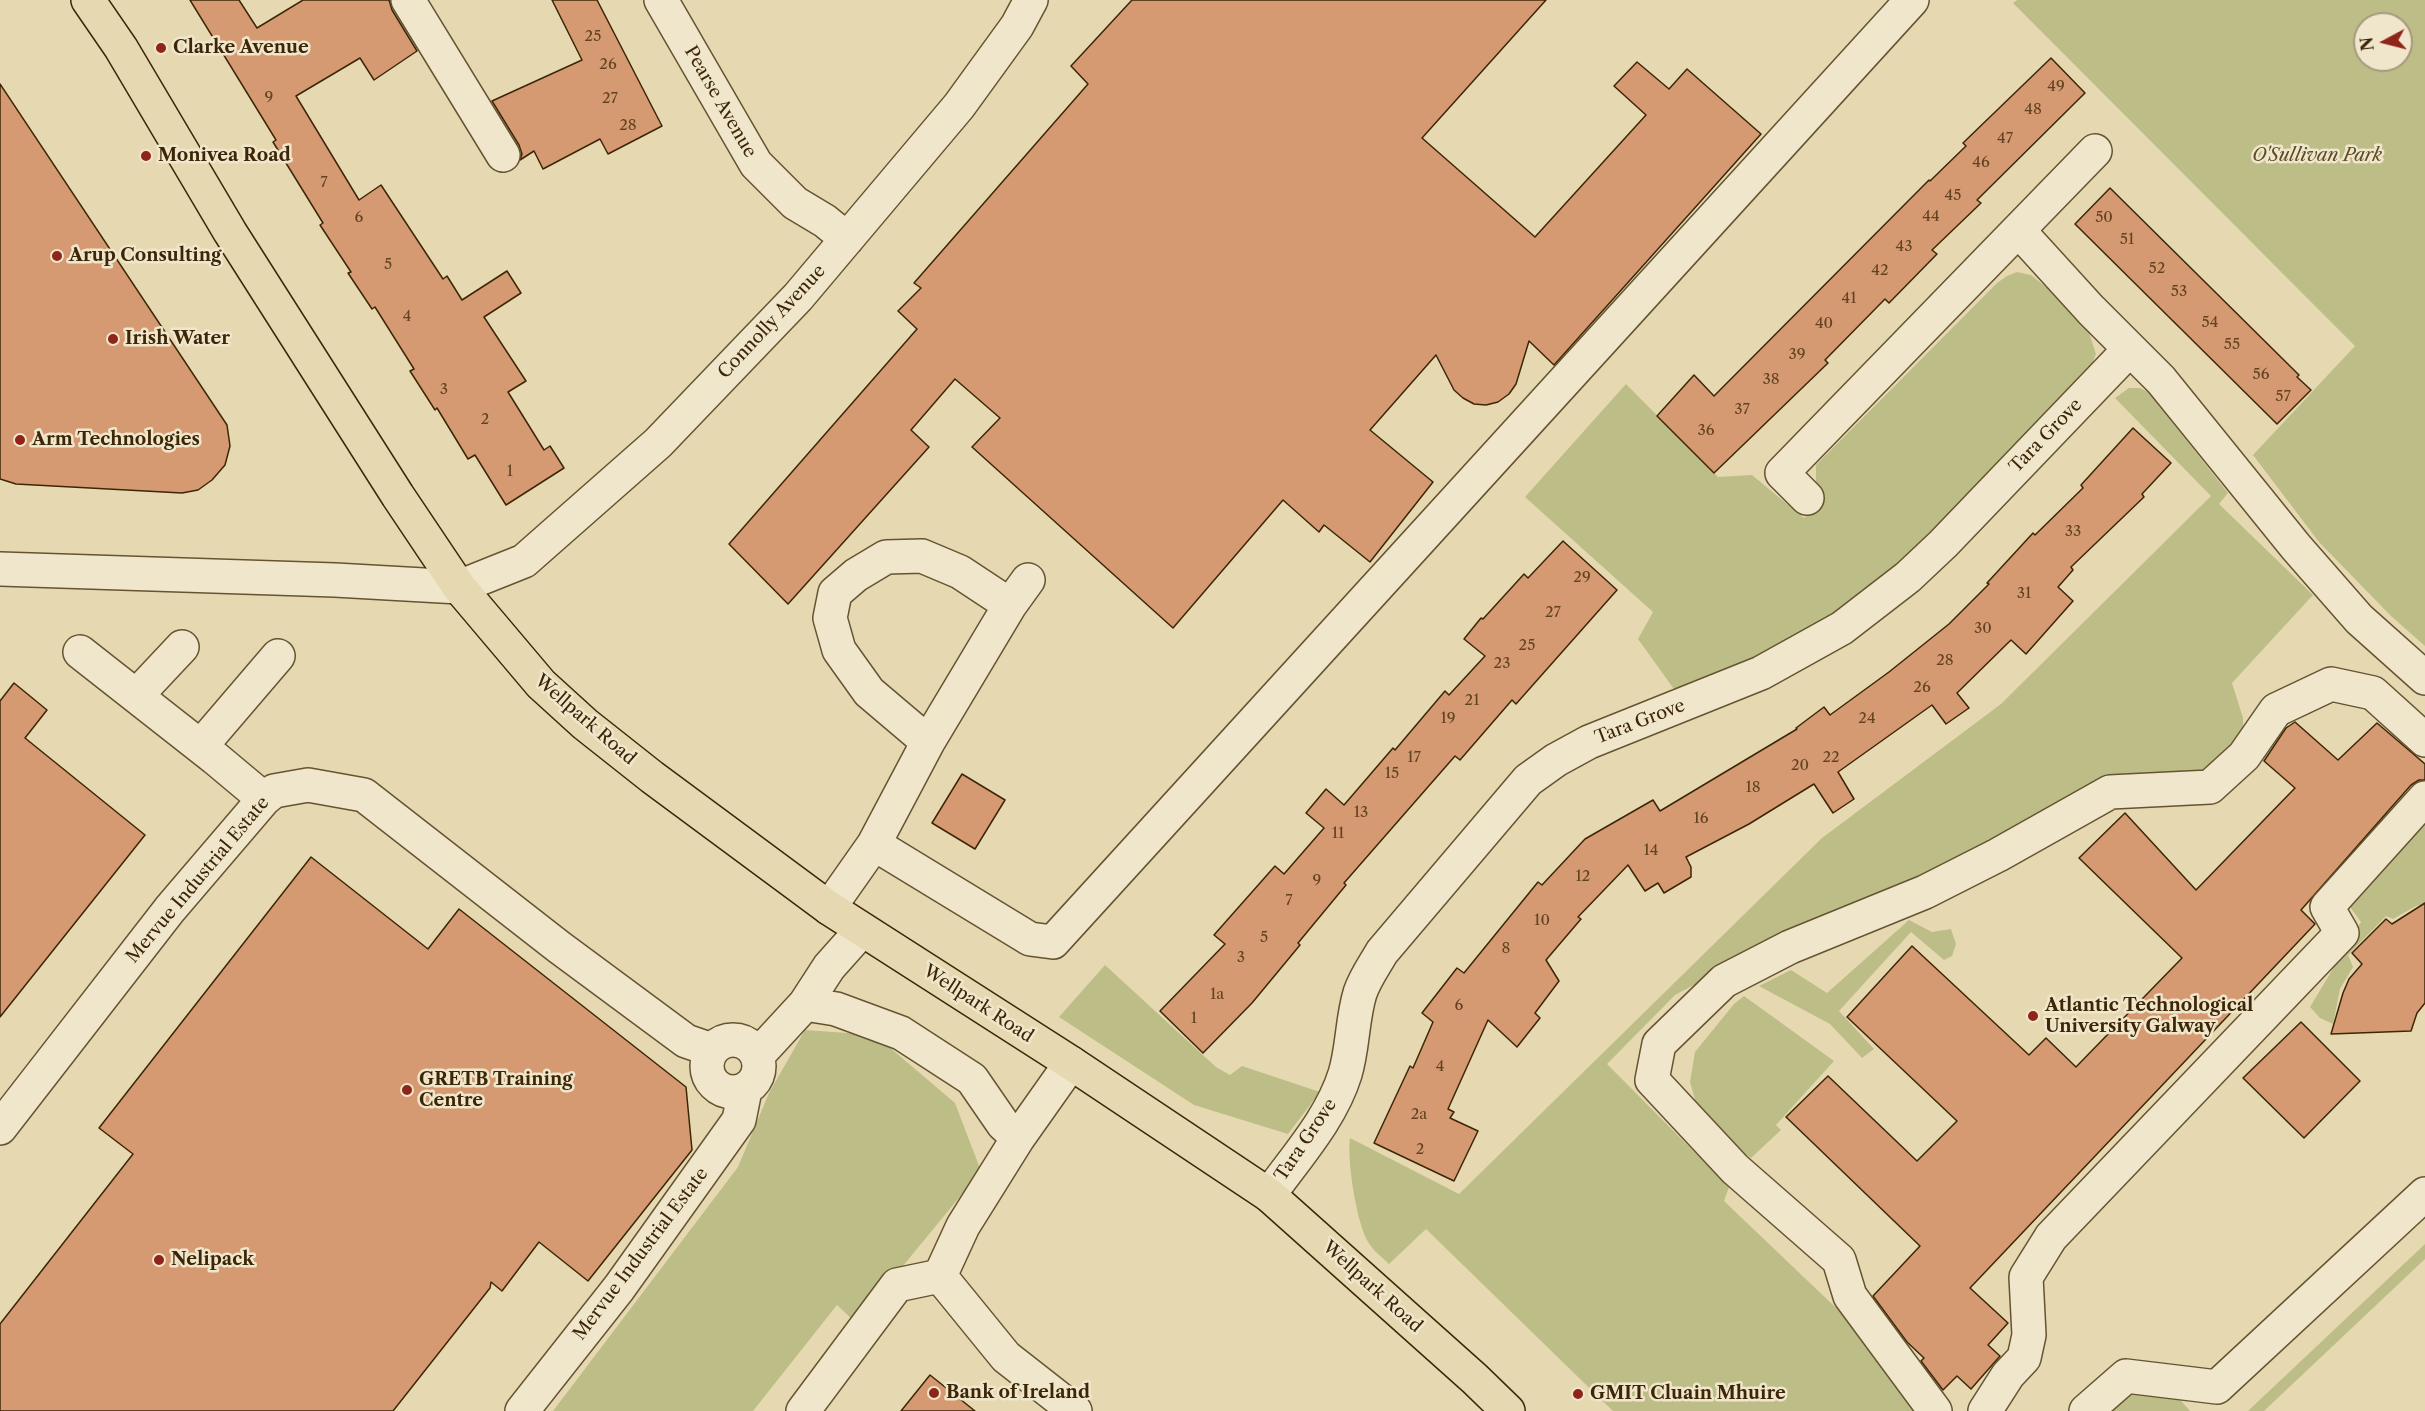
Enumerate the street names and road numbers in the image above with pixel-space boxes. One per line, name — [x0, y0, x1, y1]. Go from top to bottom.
street label: Pearse Avenue — [679, 42, 761, 162]
street label: Connolly Avenue — [714, 261, 830, 383]
street label: Tara Grove — [2005, 394, 2087, 478]
street label: Wellpark Road — [530, 670, 640, 770]
street label: Tara Grove — [1592, 695, 1688, 749]
street label: Mervue Industrial Estate — [122, 792, 274, 968]
street label: Wellpark Road — [919, 960, 1037, 1048]
street label: Tara Grove — [1271, 1095, 1341, 1185]
street label: Mervue Industrial Estate — [569, 1163, 713, 1345]
street label: Wellpark Road — [1318, 1237, 1426, 1337]

